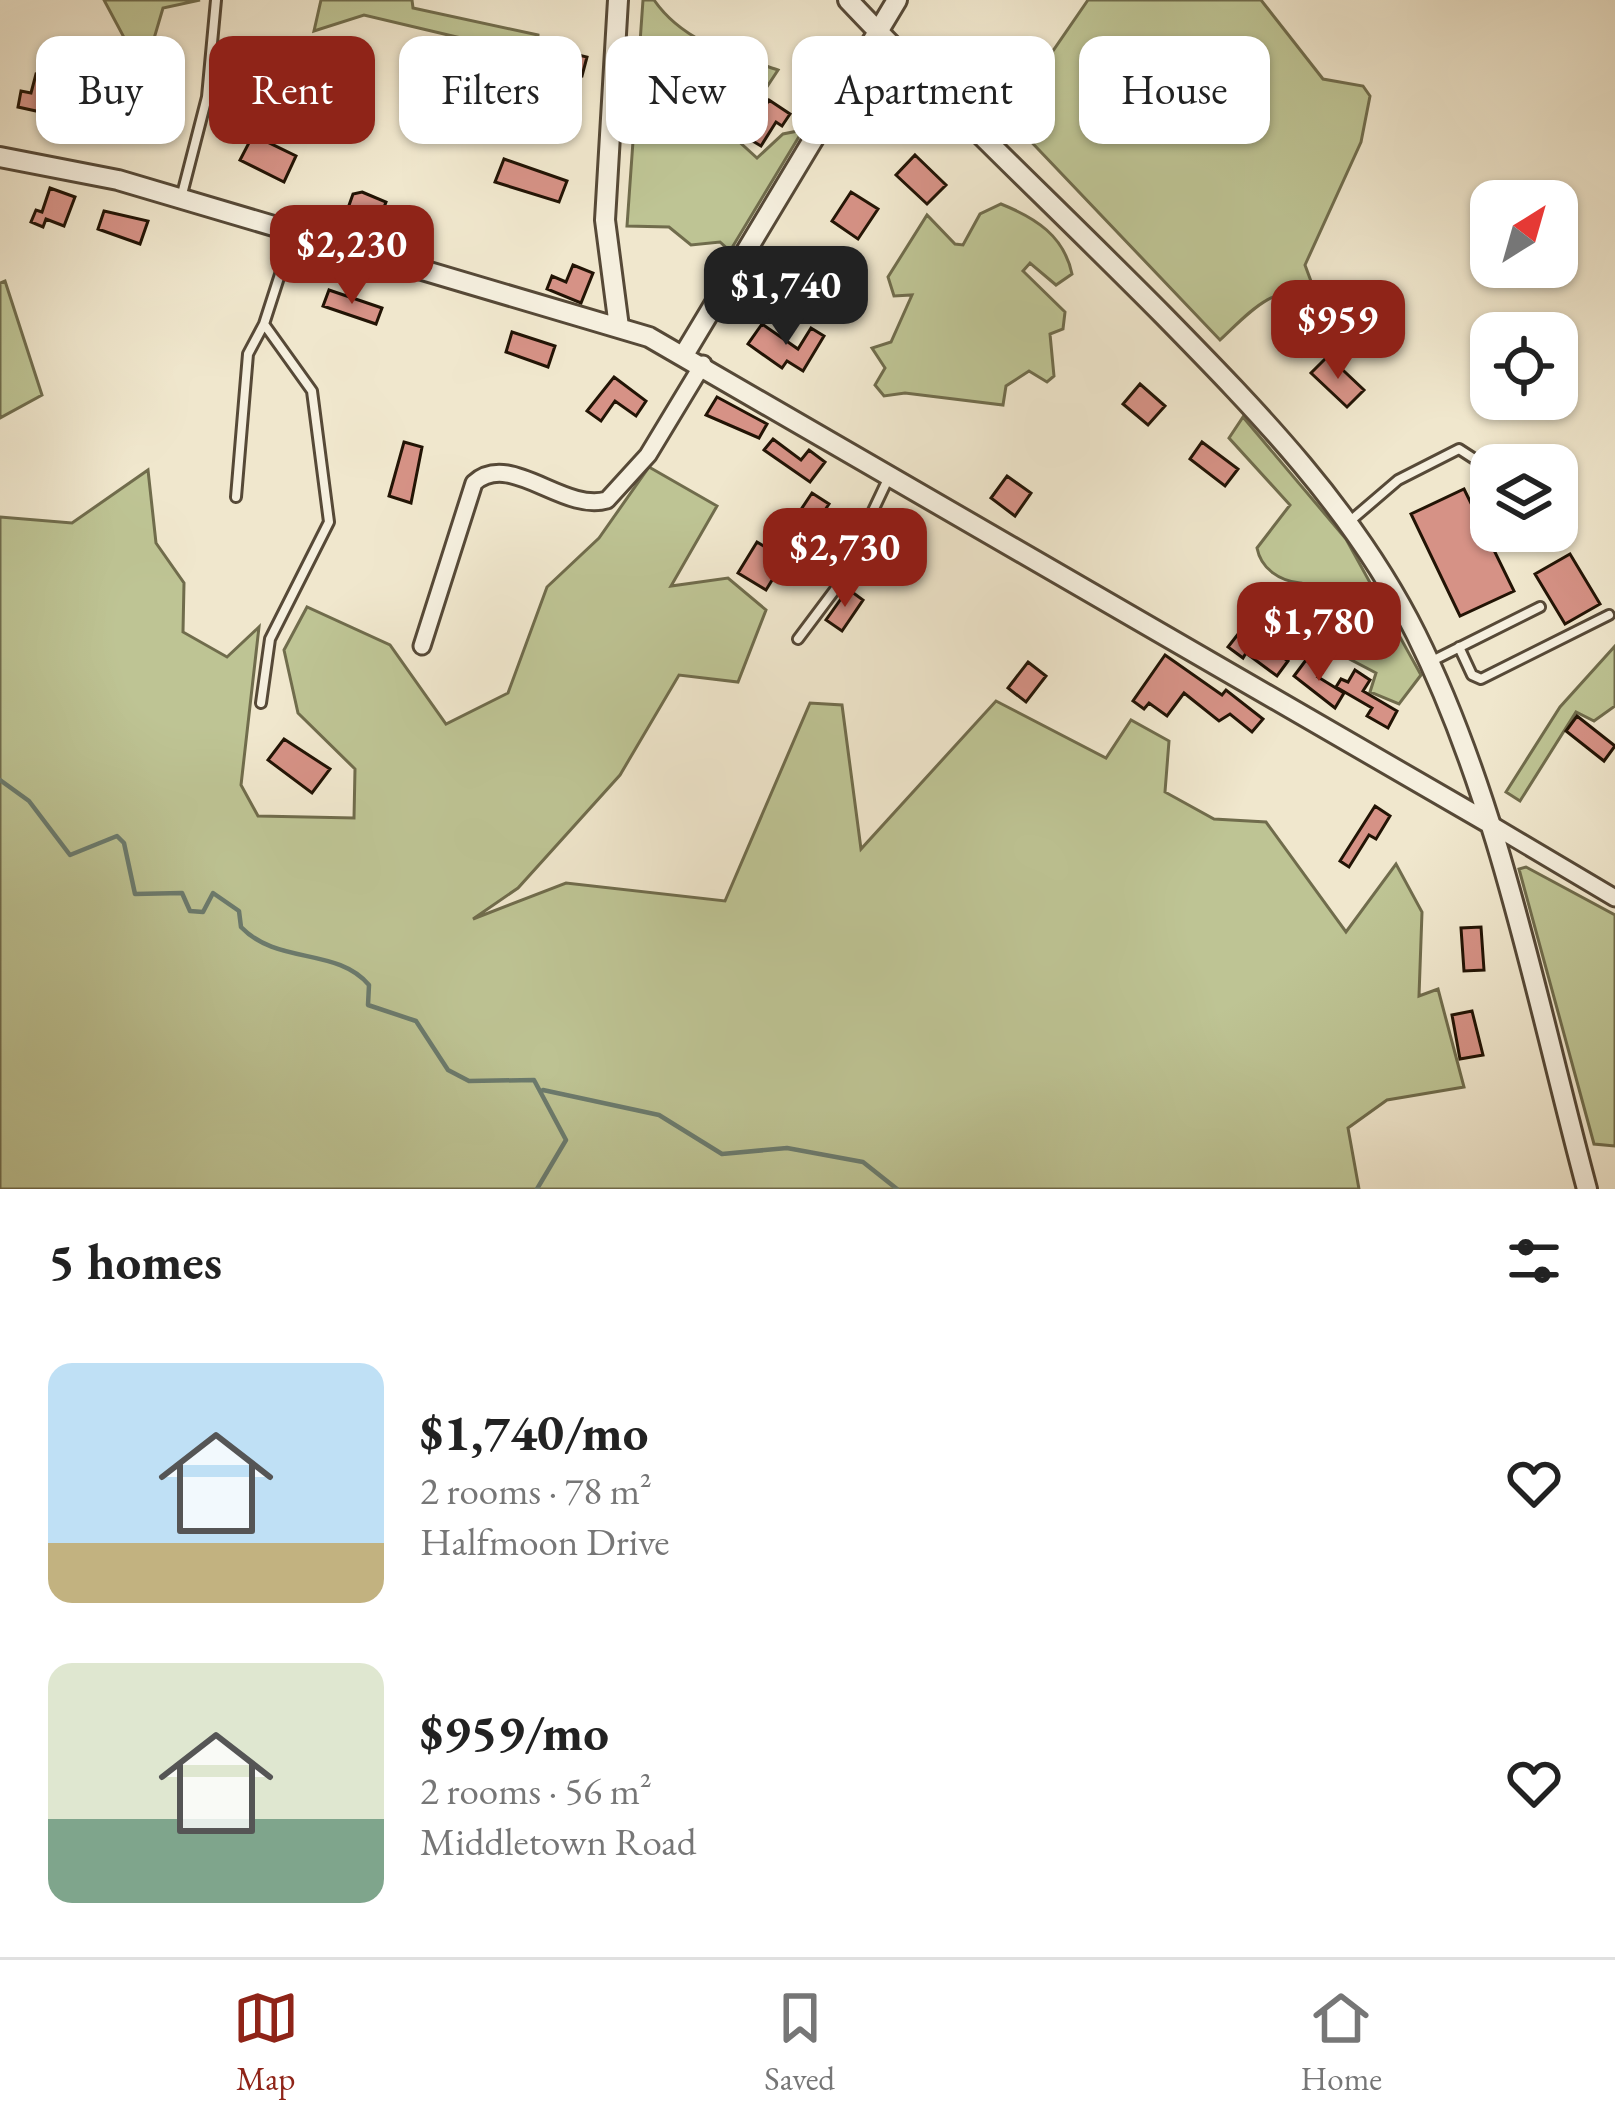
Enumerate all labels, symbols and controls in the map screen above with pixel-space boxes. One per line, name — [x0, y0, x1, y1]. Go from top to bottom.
chip: Buy — [36, 36, 185, 144]
chip: Rent — [209, 36, 375, 144]
chip: Filters — [399, 36, 582, 144]
chip: New — [606, 36, 768, 144]
chip: Apartment — [792, 36, 1055, 144]
chip: House — [1079, 36, 1270, 144]
north arrow — [1470, 180, 1578, 288]
map controls — [1470, 180, 1578, 552]
pin: $2,230 — [254, 205, 450, 307]
text: $2,230 — [297, 218, 407, 269]
pin: $1,740 — [688, 246, 884, 348]
text: $1,740 — [731, 259, 841, 310]
pin: $959 — [1267, 280, 1409, 382]
text: $959 — [1298, 293, 1378, 344]
button: locate — [1470, 312, 1578, 420]
button: layers — [1470, 444, 1578, 552]
pin: $2,730 — [747, 508, 943, 610]
text: $2,730 — [790, 521, 900, 572]
pin: $1,780 — [1221, 582, 1417, 684]
text: $1,780 — [1264, 595, 1374, 646]
text: 5 homes — [48, 1228, 222, 1294]
icon: filters — [1501, 1228, 1567, 1294]
text: $1,740/mo — [420, 1399, 648, 1465]
icon: home — [144, 1411, 288, 1555]
icon: heart — [1501, 1450, 1567, 1516]
text: 2 rooms · 78 m² — [420, 1465, 652, 1516]
text: Halfmoon Drive — [420, 1516, 670, 1567]
text: $959/mo — [420, 1699, 609, 1765]
icon: home — [144, 1711, 288, 1855]
icon: heart — [1501, 1750, 1567, 1816]
text: 2 rooms · 56 m² — [420, 1765, 652, 1816]
text: Middletown Road — [420, 1816, 696, 1867]
tab: Map — [233, 1985, 299, 2100]
tab: Saved — [764, 1985, 835, 2100]
tab: Home — [1301, 1985, 1382, 2100]

